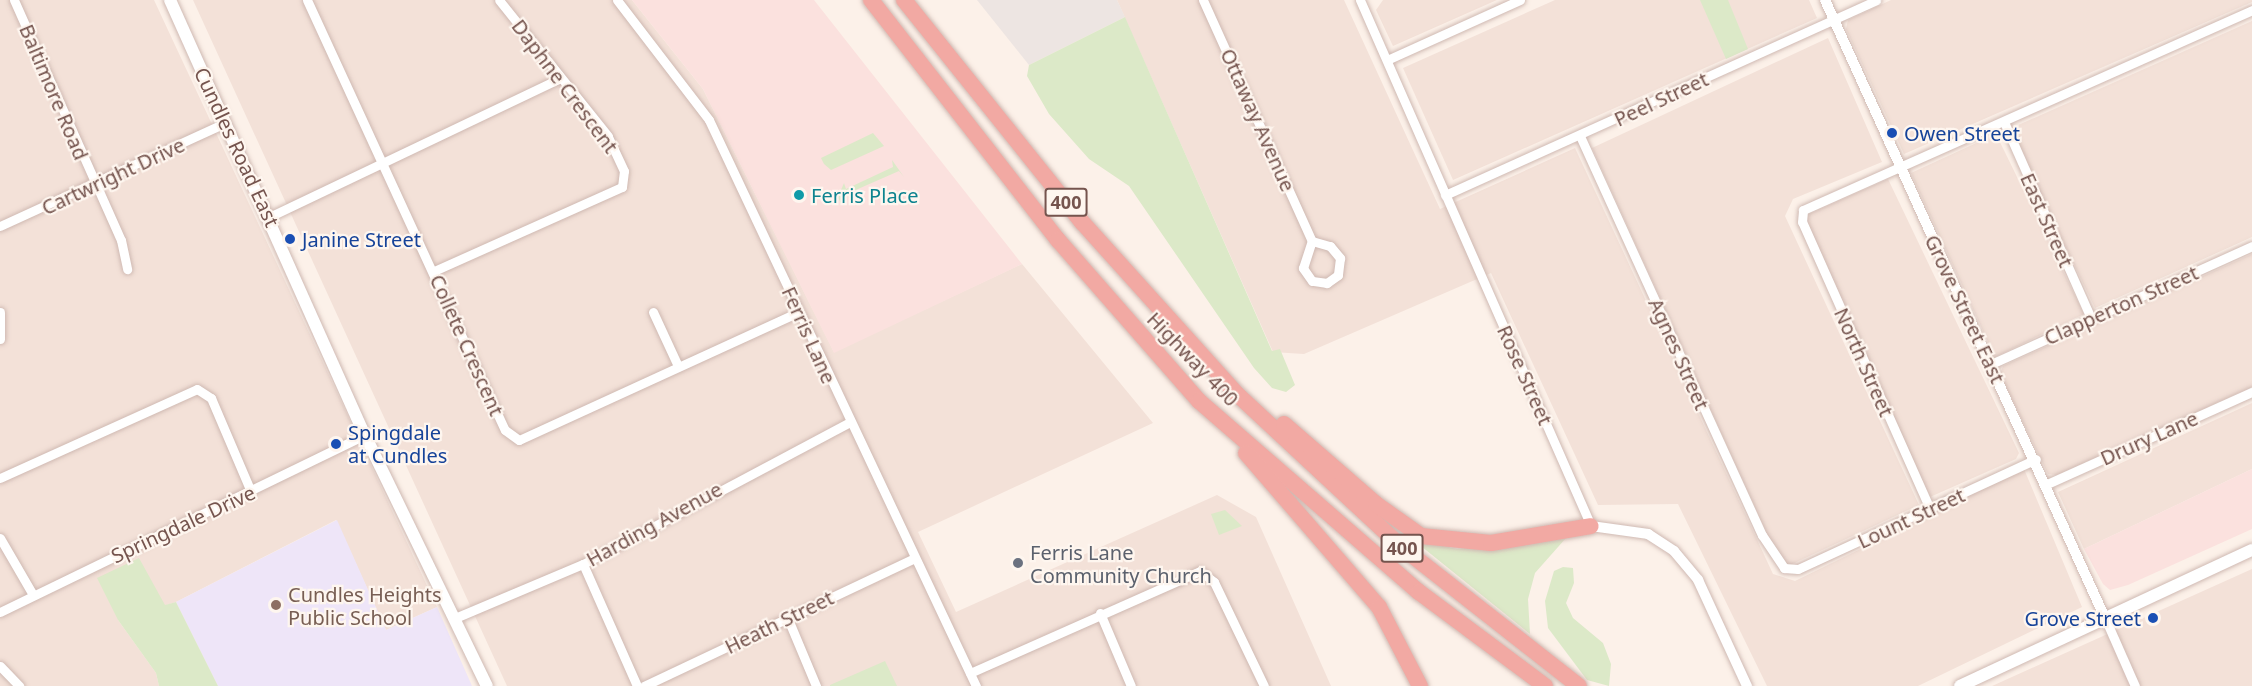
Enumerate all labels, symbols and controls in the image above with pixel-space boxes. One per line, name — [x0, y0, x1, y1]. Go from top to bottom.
street label: Daphne Crescent — [507, 14, 623, 158]
street label: Baltimore Road — [15, 21, 93, 163]
street label: Ottaway Avenue — [1216, 45, 1300, 195]
street label: Cundles Road East — [190, 63, 284, 231]
street label: Peel Street — [1610, 67, 1712, 131]
place label: Owen Street — [1904, 121, 2020, 145]
marker: Owen Street — [1885, 126, 1899, 140]
street label: Cartwright Drive — [38, 132, 188, 220]
street label: East Street — [2016, 169, 2078, 271]
place label: Ferris Place — [811, 183, 918, 207]
road number: 400 — [1044, 187, 1088, 217]
marker: Ferris Place — [792, 188, 806, 202]
place label: Janine Street — [302, 227, 421, 251]
street label: Grove Street East — [1920, 231, 2010, 387]
marker: Janine Street — [283, 232, 297, 246]
street label: Clapperton Street — [2040, 260, 2202, 350]
street label: Collete Crescent — [425, 271, 509, 419]
street label: Ferris Lane — [777, 283, 841, 387]
street label: Agnes Street — [1644, 295, 1714, 413]
street label: North Street — [1829, 304, 1899, 420]
street label: Highway 400 — [1142, 307, 1244, 411]
street label: Rose Street — [1492, 322, 1558, 428]
street label: Drury Lane — [2097, 406, 2201, 470]
place label: Spingdale at Cundles — [348, 420, 447, 467]
marker: Spingdale at Cundles — [329, 437, 343, 451]
street label: Harding Avenue — [582, 477, 726, 571]
street label: Springdale Drive — [107, 480, 259, 568]
street label: Lount Street — [1854, 483, 1968, 553]
road number: 400 — [1380, 533, 1424, 563]
place label: Ferris Lane Community Church — [1030, 540, 1212, 587]
marker: Ferris Lane Community Church — [1011, 556, 1025, 570]
place label: Cundles Heights Public School — [288, 582, 442, 629]
street label: Heath Street — [721, 585, 837, 659]
marker: Cundles Heights Public School — [269, 598, 283, 612]
place label: Grove Street — [2024, 606, 2141, 630]
marker: Grove Street — [2146, 611, 2160, 625]

